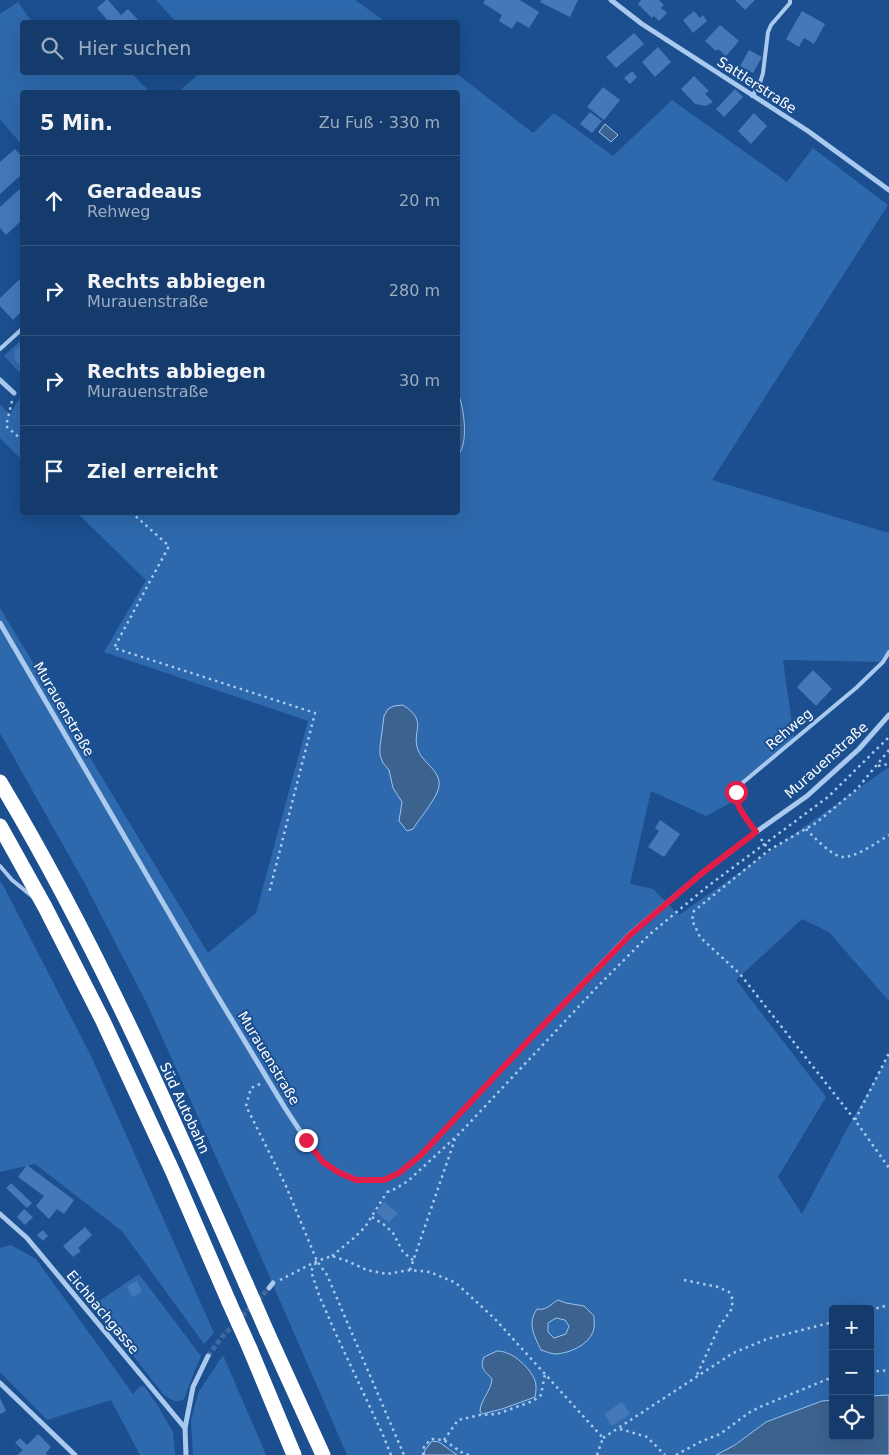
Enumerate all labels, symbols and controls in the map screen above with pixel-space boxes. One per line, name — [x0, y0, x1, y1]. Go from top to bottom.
search box — [20, 20, 460, 75]
icon: search — [38, 34, 66, 62]
text: Hier suchen — [78, 37, 191, 59]
street label: Sattlerstraße — [714, 53, 800, 117]
text: 5 Min. — [40, 111, 113, 135]
text: Zu Fuß · 330 m — [319, 113, 440, 132]
text: Geradeaus — [87, 180, 202, 202]
icon: ahead — [40, 187, 68, 215]
text: 20 m — [399, 191, 440, 210]
text: Rehweg — [87, 202, 150, 221]
text: Rechts abbiegen — [87, 270, 266, 292]
icon: right — [40, 277, 68, 305]
text: 280 m — [389, 281, 440, 300]
text: Murauenstraße — [87, 292, 208, 311]
text: Rechts abbiegen — [87, 360, 266, 382]
icon: right — [40, 367, 68, 395]
text: 30 m — [399, 371, 440, 390]
text: Murauenstraße — [87, 382, 208, 401]
icon: arrive — [40, 457, 68, 485]
text: Ziel erreicht — [87, 460, 218, 482]
street label: Murauenstraße — [31, 659, 97, 759]
street label: Rehweg — [763, 705, 815, 753]
street label: Murauenstraße — [781, 719, 871, 801]
route start — [725, 781, 748, 804]
street label: Murauenstraße — [235, 1008, 303, 1108]
street label: Süd Autobahn — [157, 1060, 213, 1156]
route end — [295, 1129, 318, 1152]
street label: Eichbachgasse — [63, 1267, 143, 1357]
map controls — [829, 1305, 874, 1440]
button: + — [829, 1305, 874, 1350]
button: − — [829, 1350, 874, 1395]
button: locate — [829, 1395, 874, 1440]

